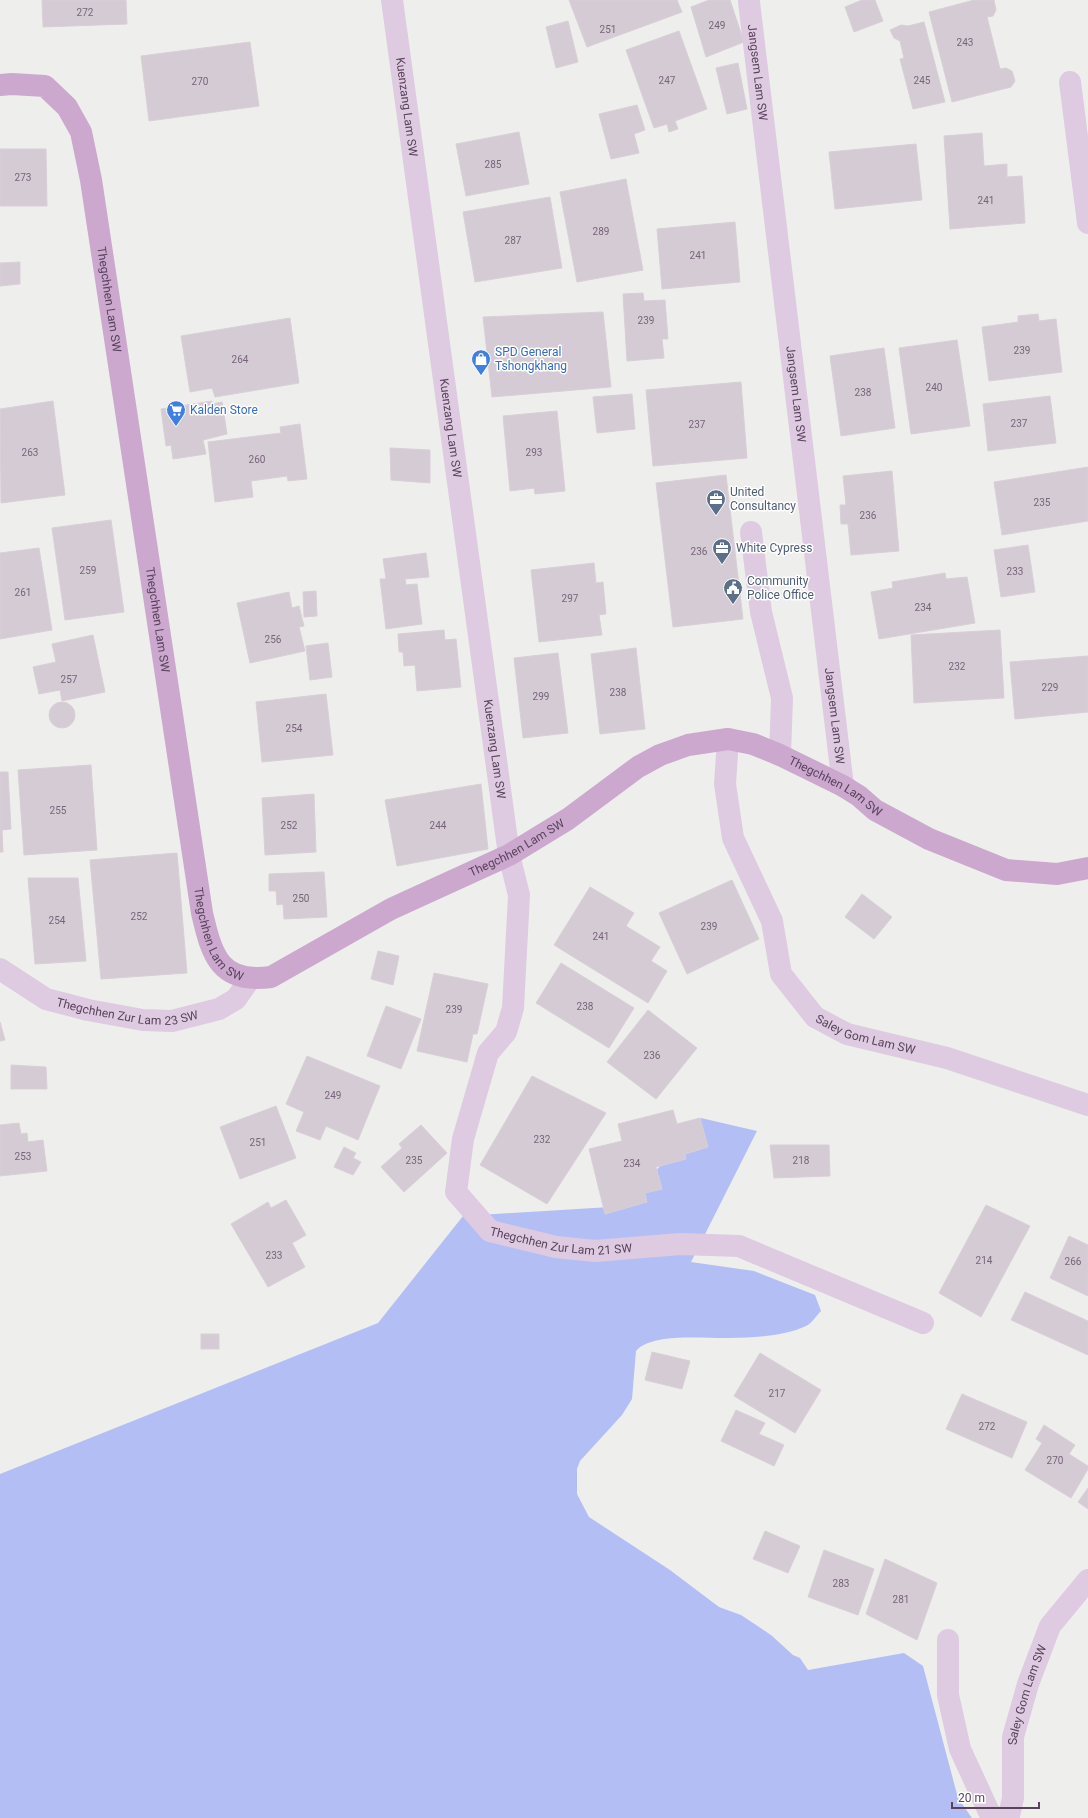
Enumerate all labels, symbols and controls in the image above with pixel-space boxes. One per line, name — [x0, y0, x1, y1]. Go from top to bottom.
house number: 272 — [77, 7, 94, 18]
house number: 249 — [709, 20, 725, 31]
house number: 251 — [600, 24, 616, 35]
street label: Jangsem Lam SW — [745, 24, 770, 122]
house number: 243 — [957, 37, 973, 48]
street label: Kuenzang Lam SW — [393, 56, 420, 158]
house number: 247 — [659, 75, 676, 86]
house number: 245 — [914, 75, 931, 86]
house number: 270 — [192, 76, 209, 87]
house number: 285 — [485, 159, 502, 170]
house number: 273 — [15, 172, 31, 183]
house number: 241 — [978, 195, 994, 206]
house number: 289 — [593, 226, 609, 237]
house number: 287 — [505, 235, 522, 246]
street label: Thegchhen Lam SW — [94, 246, 124, 354]
house number: 241 — [690, 250, 706, 261]
house number: 239 — [638, 315, 654, 326]
place label: SPD General Tshongkhang — [495, 345, 567, 373]
street label: Jangsem Lam SW — [783, 345, 809, 443]
house number: 239 — [1014, 345, 1030, 356]
shop icon: SPD General Tshongkhang — [470, 348, 492, 376]
house number: 264 — [232, 354, 249, 365]
street label: Kuenzang Lam SW — [437, 377, 464, 479]
house number: 240 — [926, 382, 943, 393]
house number: 238 — [855, 387, 872, 398]
supermarket icon: Kalden Store — [165, 399, 187, 427]
place label: Kalden Store — [190, 403, 258, 417]
house number: 237 — [1011, 418, 1028, 429]
house number: 237 — [689, 419, 706, 430]
house number: 263 — [22, 447, 38, 458]
house number: 293 — [526, 447, 542, 458]
house number: 260 — [249, 454, 266, 465]
place label: United Consultancy — [730, 485, 796, 513]
office icon: United Consultancy — [705, 488, 727, 516]
house number: 235 — [1034, 497, 1051, 508]
house number: 236 — [860, 510, 877, 521]
office icon: White Cypress — [711, 537, 733, 565]
place label: White Cypress — [736, 541, 812, 555]
house number: 236 — [691, 546, 708, 557]
house number: 259 — [80, 565, 96, 576]
street label: Thegchhen Lam SW — [143, 566, 173, 674]
house number: 233 — [1007, 566, 1023, 577]
place label: Community Police Office — [747, 574, 814, 602]
public building icon: Community Police Office — [722, 577, 744, 605]
house number: 261 — [15, 587, 31, 598]
house number: 297 — [562, 593, 579, 604]
house number: 234 — [915, 602, 932, 613]
house number: 256 — [265, 634, 282, 645]
house number: 232 — [949, 661, 966, 672]
street label: Jangsem Lam SW — [822, 667, 847, 765]
house number: 257 — [61, 674, 78, 685]
house number: 229 — [1042, 682, 1058, 693]
house number: 238 — [610, 687, 627, 698]
house number: 299 — [533, 691, 549, 702]
street label: Kuenzang Lam SW — [481, 698, 508, 800]
house number: 254 — [286, 723, 303, 734]
street label: Thegchhen Lam SW — [786, 753, 885, 820]
house number: 255 — [50, 805, 67, 816]
street label: Thegchhen Lam SW — [467, 816, 567, 879]
house number: 252 — [281, 820, 298, 831]
house number: 244 — [430, 820, 447, 831]
street label: Thegchhen Lam SW — [191, 886, 246, 984]
house number: 250 — [293, 893, 310, 904]
house number: 252 — [131, 911, 148, 922]
house number: 254 — [49, 915, 66, 926]
house number: 239 — [701, 921, 717, 932]
house number: 241 — [593, 931, 609, 942]
street label: Thegchhen Zur Lam 23 SW — [55, 995, 200, 1028]
house number: 238 — [577, 1001, 594, 1012]
house number: 239 — [446, 1004, 462, 1015]
street label: Saley Gom Lam SW — [813, 1012, 917, 1057]
house number: 236 — [644, 1050, 661, 1061]
house number: 249 — [325, 1090, 341, 1101]
house number: 232 — [534, 1134, 551, 1145]
house number: 251 — [250, 1137, 266, 1148]
house number: 253 — [15, 1151, 31, 1162]
house number: 235 — [406, 1155, 423, 1166]
house number: 218 — [793, 1155, 810, 1166]
house number: 234 — [624, 1158, 641, 1169]
street label: Thegchhen Zur Lam 21 SW — [489, 1224, 633, 1258]
house number: 233 — [266, 1250, 282, 1261]
house number: 214 — [976, 1255, 993, 1266]
house number: 266 — [1065, 1256, 1082, 1267]
house number: 217 — [769, 1388, 786, 1399]
house number: 272 — [979, 1421, 996, 1432]
house number: 270 — [1047, 1455, 1064, 1466]
house number: 283 — [833, 1578, 849, 1589]
house number: 281 — [893, 1594, 909, 1605]
street label: Saley Gom Lam SW — [1006, 1642, 1049, 1745]
scale bar — [952, 1784, 1039, 1810]
text: 20 m — [958, 1791, 985, 1805]

